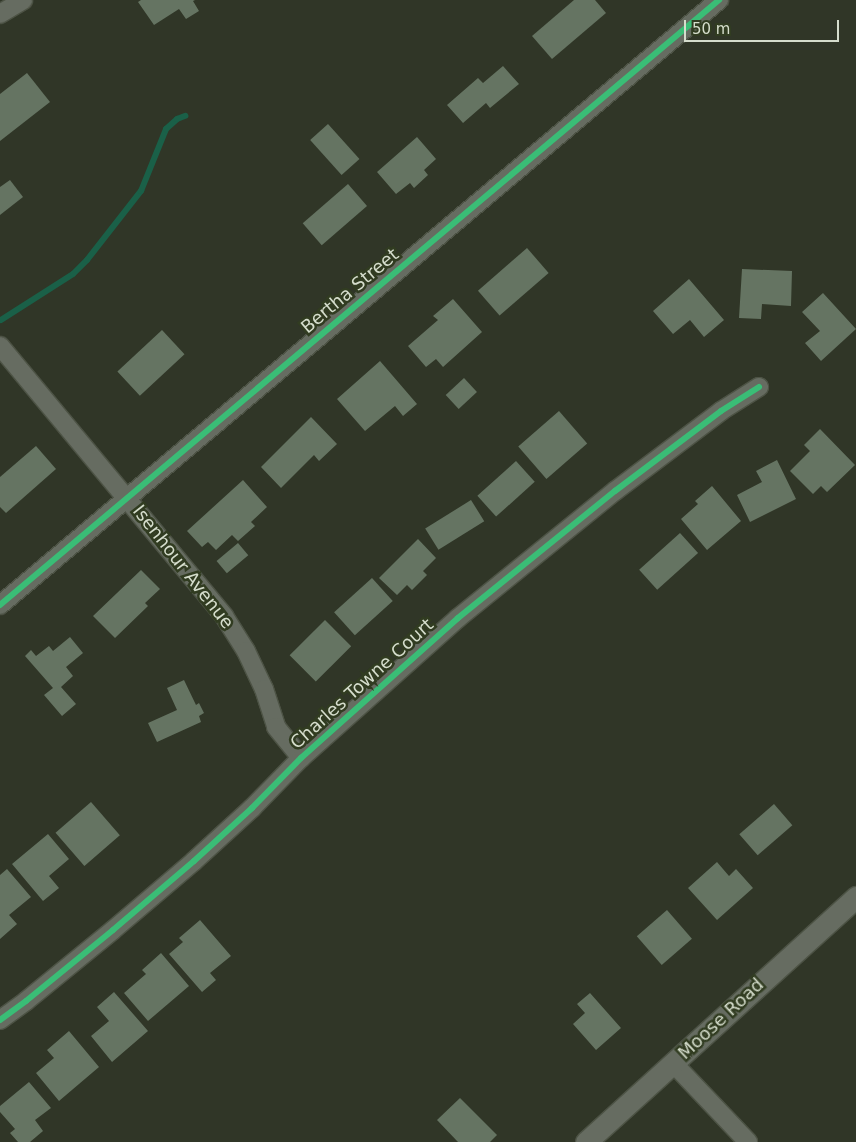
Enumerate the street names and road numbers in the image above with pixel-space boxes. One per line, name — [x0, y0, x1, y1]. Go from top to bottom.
street label: Bertha Street — [297, 244, 403, 338]
street label: Isenhour Avenue — [128, 501, 238, 633]
street label: Charles Towne Court — [286, 614, 438, 754]
street label: Moose Road — [674, 974, 768, 1064]

